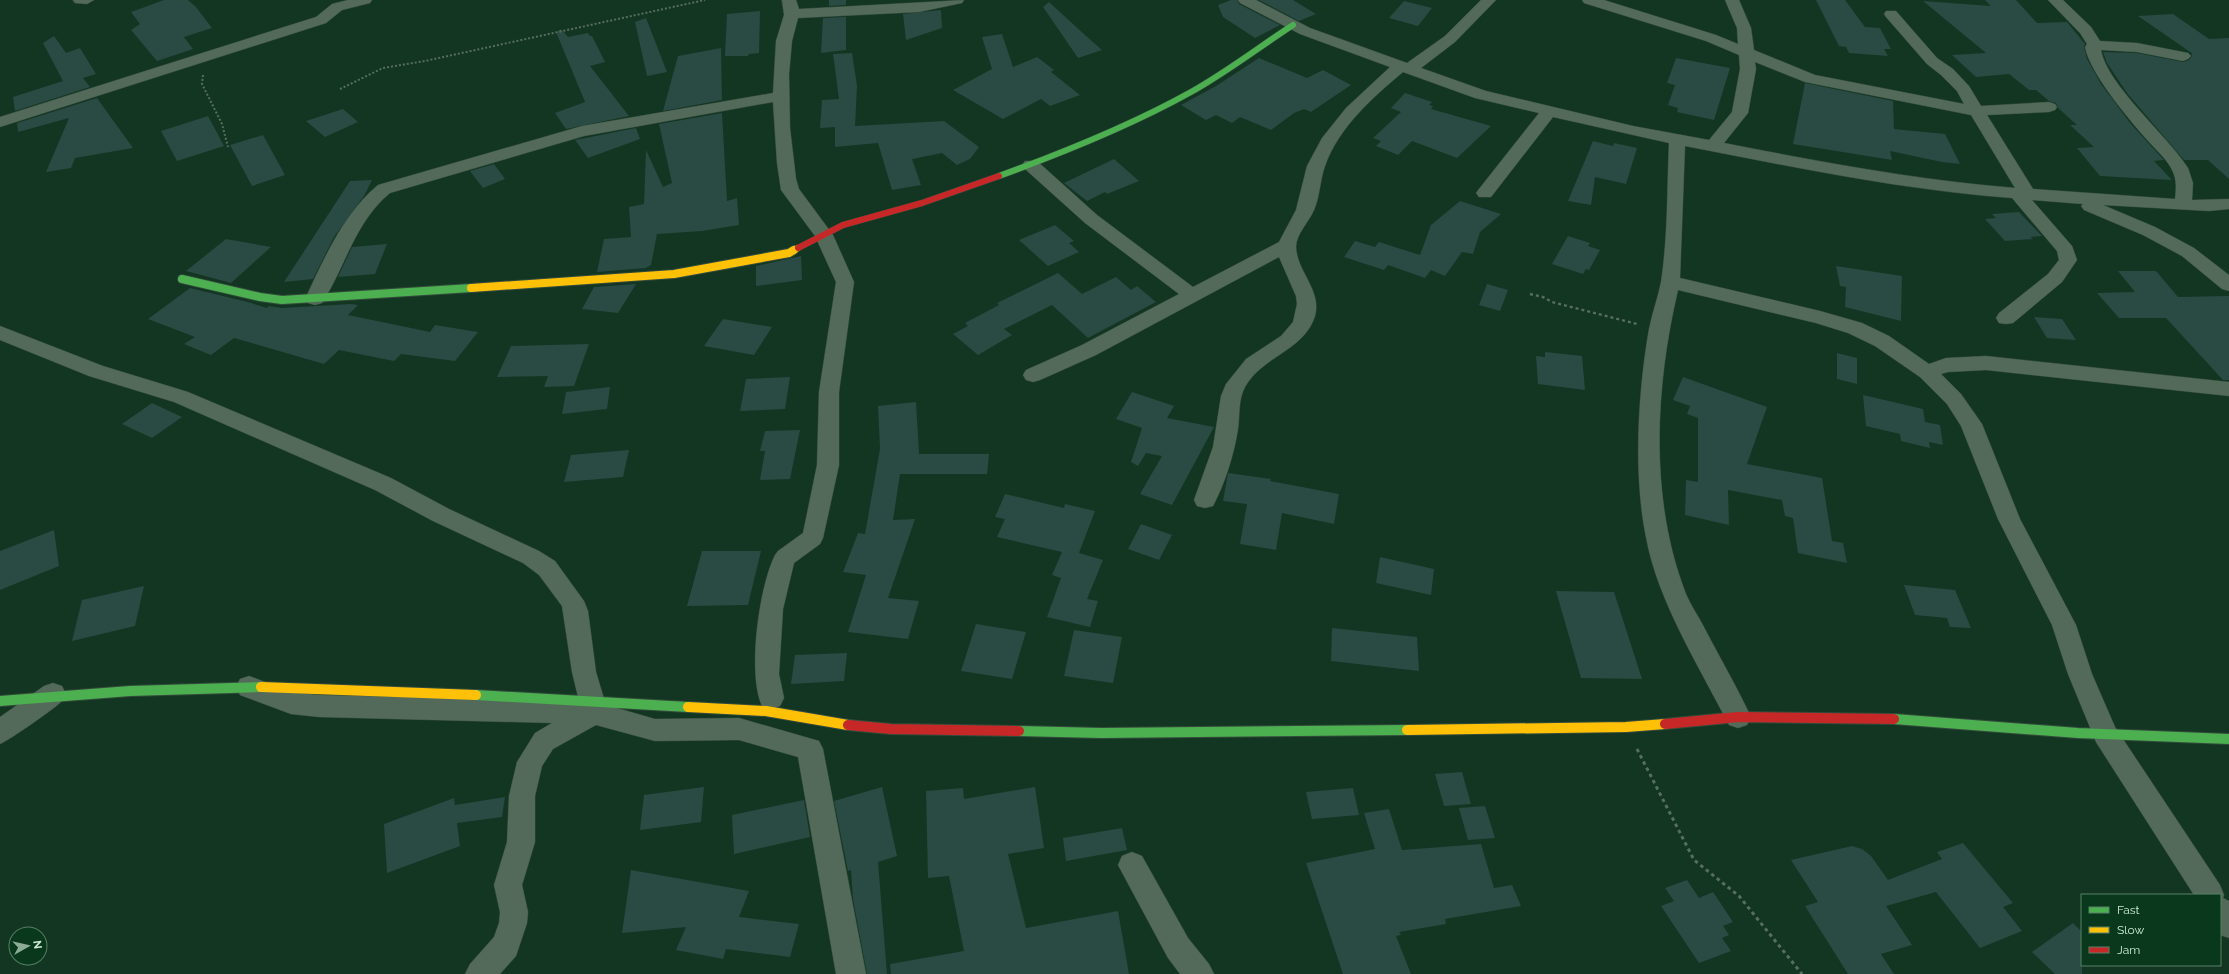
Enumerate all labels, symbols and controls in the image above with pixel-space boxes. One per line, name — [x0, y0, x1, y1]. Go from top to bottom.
legend — [2081, 894, 2221, 966]
text: Fast — [2117, 903, 2140, 917]
text: Slow — [2117, 923, 2144, 937]
north arrow — [8, 926, 48, 966]
text: N — [30, 940, 44, 950]
text: Jam — [2117, 943, 2140, 957]

